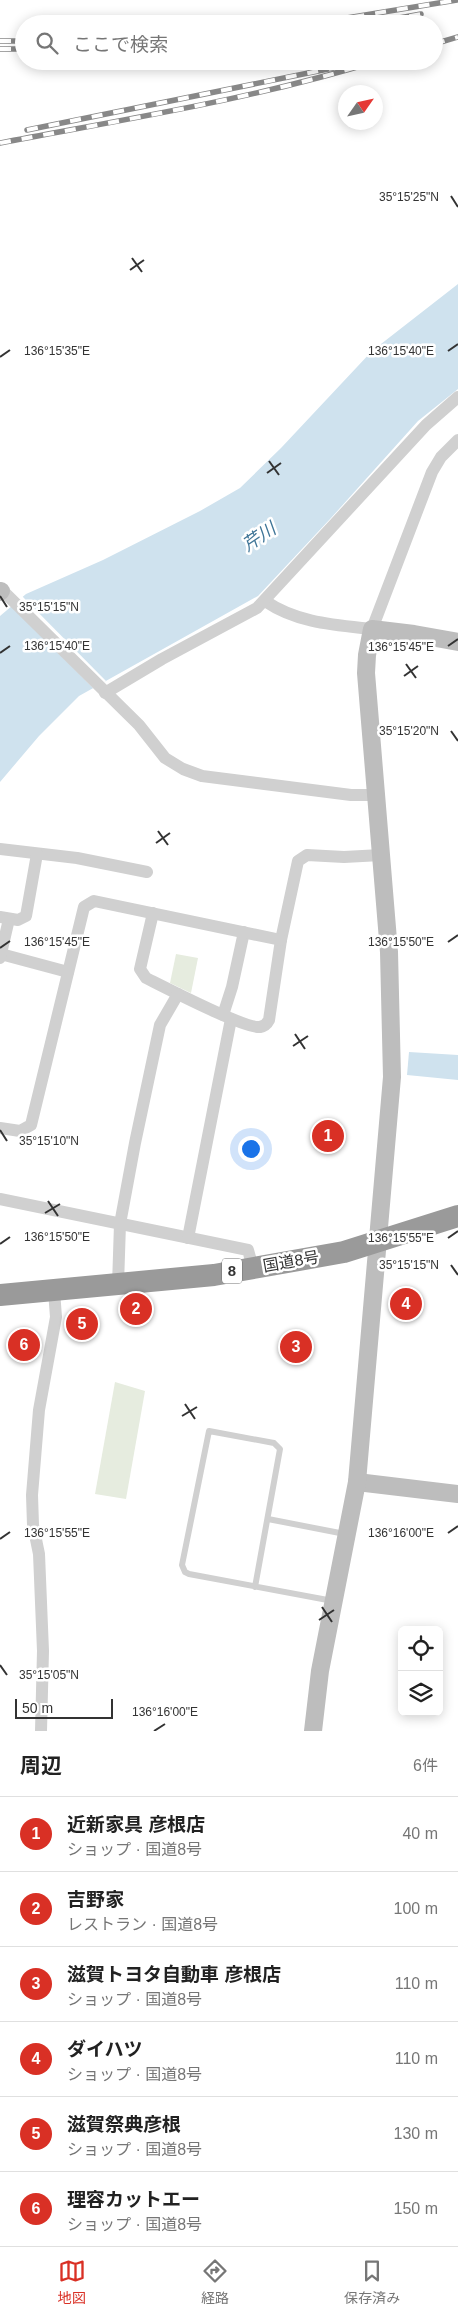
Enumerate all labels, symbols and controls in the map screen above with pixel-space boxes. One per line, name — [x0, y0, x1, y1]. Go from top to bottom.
search box — [15, 15, 443, 70]
icon: search — [33, 29, 61, 57]
text: ここで検索 — [73, 34, 168, 55]
north arrow — [338, 85, 383, 130]
text: 35°15'25"N — [379, 190, 439, 204]
text: 136°15'35"E — [24, 344, 90, 358]
text: 136°15'40"E — [368, 344, 434, 358]
water label: 芹川 — [238, 518, 281, 555]
text: 35°15'15"N — [19, 600, 79, 614]
text: 136°15'40"E — [24, 639, 90, 653]
text: 136°15'45"E — [368, 640, 434, 654]
text: 35°15'20"N — [379, 724, 439, 738]
text: 136°15'45"E — [24, 935, 90, 949]
text: 136°15'50"E — [368, 935, 434, 949]
pin: 1 — [312, 1117, 344, 1155]
text: 35°15'10"N — [19, 1134, 79, 1148]
your location — [238, 1136, 264, 1162]
text: 136°15'50"E — [24, 1230, 90, 1244]
text: 136°15'55"E — [368, 1231, 434, 1245]
street label: 国道8号 — [262, 1248, 321, 1275]
road number: 8 — [222, 1258, 242, 1284]
text: 35°15'15"N — [379, 1258, 439, 1272]
pin: 4 — [390, 1285, 422, 1323]
pin: 2 — [120, 1290, 152, 1328]
pin: 5 — [66, 1305, 98, 1343]
pin: 6 — [8, 1326, 40, 1364]
pin: 3 — [280, 1328, 312, 1366]
text: 136°15'55"E — [24, 1526, 90, 1540]
text: 136°16'00"E — [368, 1526, 434, 1540]
map controls — [398, 1626, 443, 1716]
button: locate — [398, 1626, 443, 1671]
text: 35°15'05"N — [19, 1668, 79, 1682]
button: layers — [398, 1671, 443, 1716]
scale bar — [15, 1696, 112, 1719]
text: 50 m — [22, 1700, 53, 1716]
text: 136°16'00"E — [132, 1705, 198, 1719]
text: 周辺 — [20, 1754, 62, 1777]
text: 6件 — [413, 1757, 438, 1774]
text: 近新家具 彦根店 — [67, 1814, 205, 1835]
text: 1 — [32, 1825, 40, 1842]
text: 40 m — [402, 1825, 438, 1842]
text: ショップ · 国道8号 — [67, 1841, 202, 1858]
text: 吉野家 — [67, 1889, 124, 1910]
text: 2 — [32, 1900, 40, 1917]
text: 100 m — [394, 1900, 438, 1917]
text: レストラン · 国道8号 — [67, 1916, 218, 1933]
text: 滋賀トヨタ自動車 彦根店 — [67, 1964, 281, 1985]
text: 3 — [32, 1975, 40, 1992]
text: 110 m — [395, 1975, 438, 1992]
text: ショップ · 国道8号 — [67, 1991, 202, 2008]
text: ダイハツ — [67, 2039, 143, 2060]
text: 4 — [32, 2050, 40, 2067]
text: 110 m — [395, 2050, 438, 2067]
text: ショップ · 国道8号 — [67, 2066, 202, 2083]
text: 滋賀祭典彦根 — [67, 2114, 181, 2135]
text: 5 — [32, 2125, 40, 2142]
text: 130 m — [394, 2125, 438, 2142]
text: ショップ · 国道8号 — [67, 2141, 202, 2158]
text: 理容カットエー — [67, 2189, 200, 2210]
text: 6 — [32, 2200, 40, 2217]
text: 150 m — [394, 2200, 438, 2217]
text: ショップ · 国道8号 — [67, 2216, 202, 2233]
tab: 地図 — [58, 2257, 86, 2307]
tab: 経路 — [201, 2257, 229, 2307]
tab: 保存済み — [344, 2257, 400, 2307]

